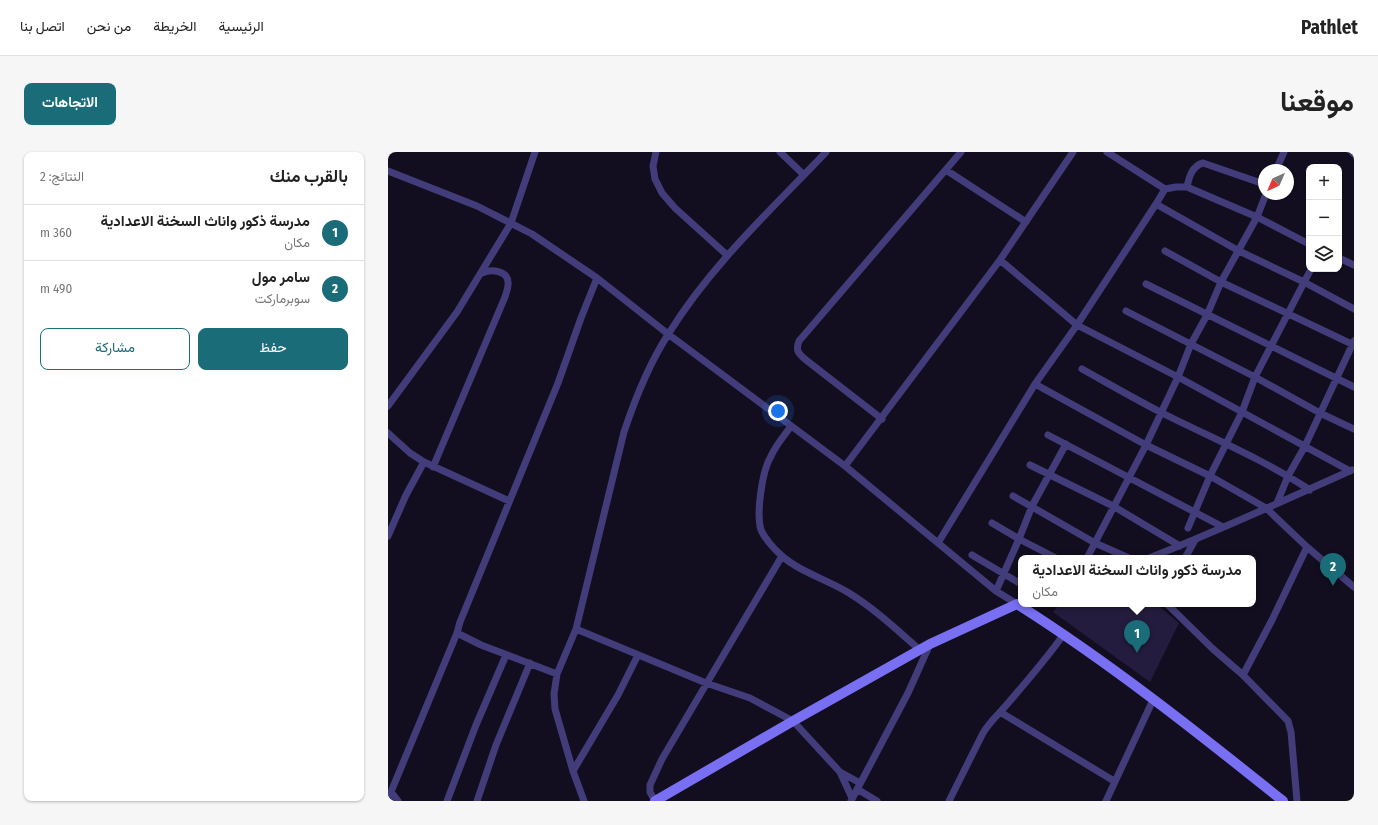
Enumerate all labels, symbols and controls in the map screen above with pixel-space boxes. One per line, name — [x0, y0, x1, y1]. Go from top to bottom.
text: Pathlet — [1301, 16, 1358, 39]
text: اتصل بنا — [20, 18, 65, 35]
text: من نحن — [87, 18, 131, 35]
text: الخريطة — [153, 18, 197, 35]
text: الرئيسية — [219, 18, 264, 35]
button: الاتجاهات — [24, 83, 116, 125]
text: موقعنا — [1280, 85, 1354, 118]
north arrow — [1258, 164, 1294, 200]
map controls — [1306, 164, 1342, 272]
button: + — [1306, 164, 1342, 200]
text: بالقرب منك — [270, 166, 348, 187]
text: النتائج: 2 — [40, 169, 84, 184]
button: − — [1306, 200, 1342, 236]
text: مدرسة ذكور واناث السخنة الاعدادية — [101, 212, 310, 230]
text: 360 m — [40, 225, 72, 240]
text: 1 — [332, 225, 338, 240]
text: مكان — [284, 235, 310, 250]
button: layers — [1306, 236, 1342, 272]
text: سامر مول — [252, 268, 310, 286]
text: 490 m — [40, 281, 72, 296]
text: 2 — [332, 281, 338, 296]
text: سوبرماركت — [255, 291, 310, 306]
button: مشاركة — [40, 328, 190, 370]
button: حفظ — [198, 328, 348, 370]
your location — [768, 401, 788, 421]
pin: 2 — [1320, 553, 1346, 586]
popup — [1018, 555, 1256, 607]
text: مدرسة ذكور واناث السخنة الاعدادية — [1032, 561, 1242, 579]
text: مكان — [1032, 584, 1058, 599]
pin: 1 — [1124, 620, 1150, 653]

